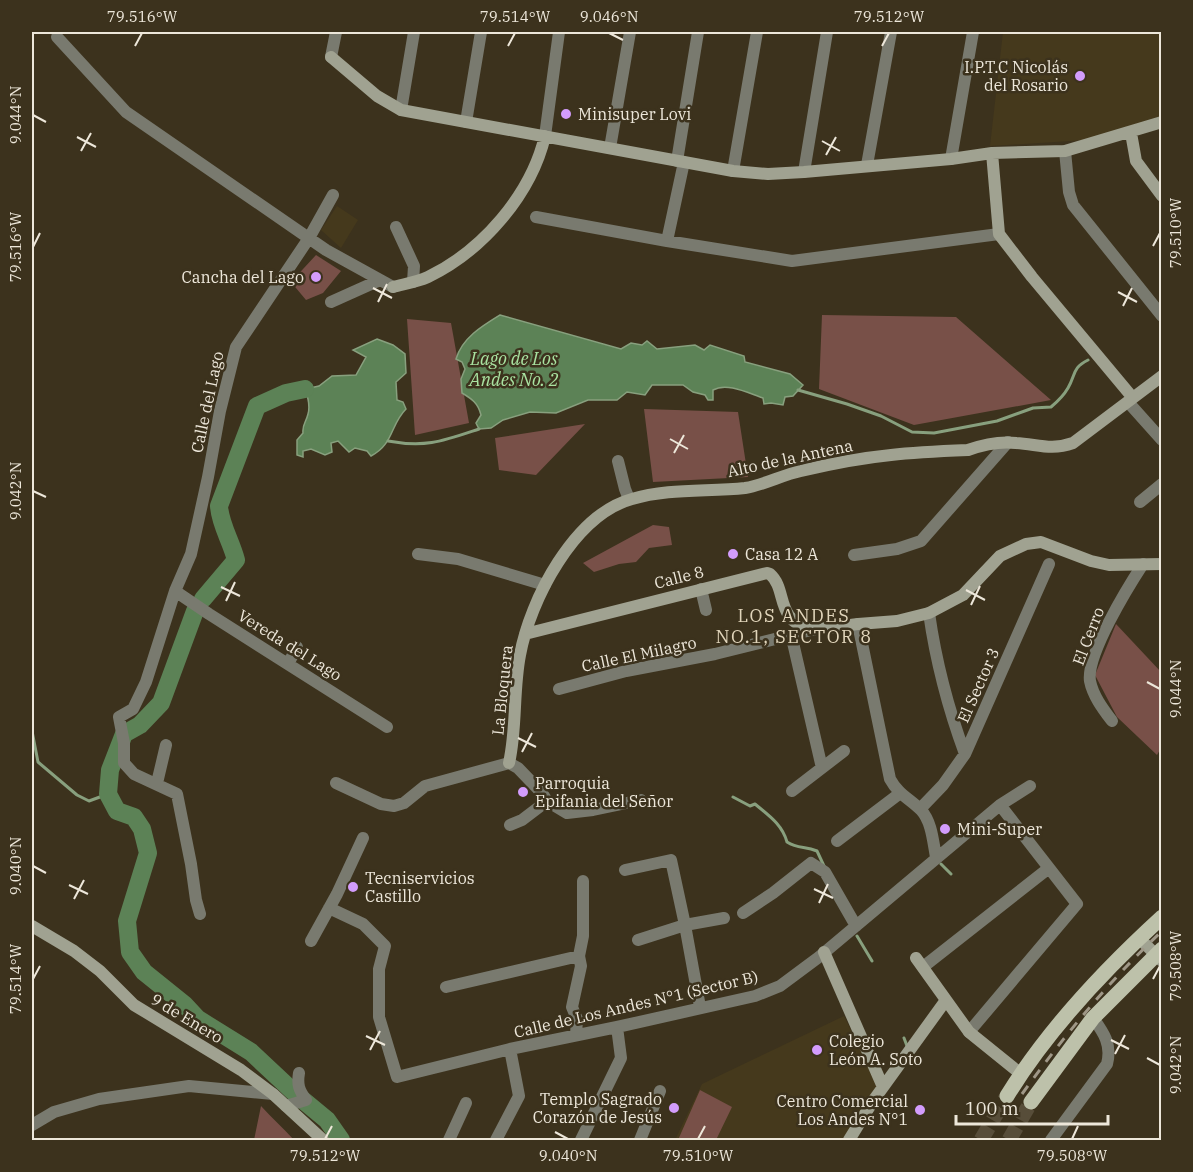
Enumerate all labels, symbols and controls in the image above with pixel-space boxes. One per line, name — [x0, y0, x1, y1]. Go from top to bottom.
text: 79.516°W — [107, 7, 178, 26]
text: 79.514°W — [480, 7, 551, 26]
text: 9.046°N — [580, 7, 638, 26]
text: 79.512°W — [854, 7, 925, 26]
place label: I.P.T.C Nicolás del Rosario — [964, 57, 1068, 95]
marker: I.P.T.C Nicolás del Rosario — [1073, 69, 1087, 83]
text: 9.044°N — [6, 86, 25, 144]
place label: Minisuper Lovi — [578, 104, 691, 124]
marker: Minisuper Lovi — [559, 107, 573, 121]
text: 79.510°W — [1166, 197, 1185, 268]
text: 79.516°W — [6, 211, 25, 282]
place label: Cancha del Lago — [182, 267, 304, 287]
marker: Cancha del Lago — [309, 270, 323, 284]
water label: Lago de Los Andes No. 2 — [468, 347, 559, 391]
street label: Calle del Lago — [186, 349, 228, 455]
street label: Alto de la Antena — [725, 435, 855, 481]
text: 9.042°N — [6, 462, 25, 520]
place label: Casa 12 A — [745, 544, 818, 564]
marker: Casa 12 A — [726, 547, 740, 561]
street label: Calle 8 — [652, 561, 706, 593]
district label: LOS ANDES NO.1, SECTOR 8 — [715, 604, 873, 648]
street label: El Cerro — [1068, 604, 1108, 668]
street label: Vereda del Lago — [234, 605, 346, 685]
street label: Calle El Milagro — [580, 632, 698, 676]
street label: La Bloquera — [487, 644, 517, 736]
street label: El Sector 3 — [953, 644, 1003, 726]
text: 9.044°N — [1166, 660, 1185, 718]
place label: Parroquia Epifania del Señor — [535, 773, 673, 811]
marker: Parroquia Epifania del Señor — [516, 785, 530, 799]
place label: Mini-Super — [957, 819, 1042, 839]
marker: Mini-Super — [938, 822, 952, 836]
text: 9.040°N — [6, 837, 25, 895]
place label: Tecniservicios Castillo — [365, 868, 474, 906]
marker: Tecniservicios Castillo — [346, 880, 360, 894]
text: 79.508°W — [1166, 930, 1185, 1001]
text: 79.514°W — [6, 943, 25, 1014]
street label: Calle de Los Andes N°1 (Sector B) — [512, 966, 760, 1042]
street label: 9 de Enero — [147, 989, 227, 1047]
place label: Colegio León A. Soto — [829, 1031, 922, 1069]
text: 9.042°N — [1166, 1036, 1185, 1094]
marker: Colegio León A. Soto — [810, 1043, 824, 1057]
scale bar — [956, 1088, 1108, 1126]
place label: Templo Sagrado Corazón de Jesús — [533, 1089, 662, 1127]
place label: Centro Comercial Los Andes N°1 — [777, 1091, 908, 1129]
text: 100 m — [965, 1097, 1019, 1120]
marker: Templo Sagrado Corazón de Jesús — [667, 1101, 681, 1115]
marker: Centro Comercial Los Andes N°1 — [913, 1103, 927, 1117]
text: 79.512°W — [290, 1146, 361, 1165]
text: 9.040°N — [539, 1146, 597, 1165]
text: 79.510°W — [663, 1146, 734, 1165]
text: 79.508°W — [1037, 1146, 1108, 1165]

